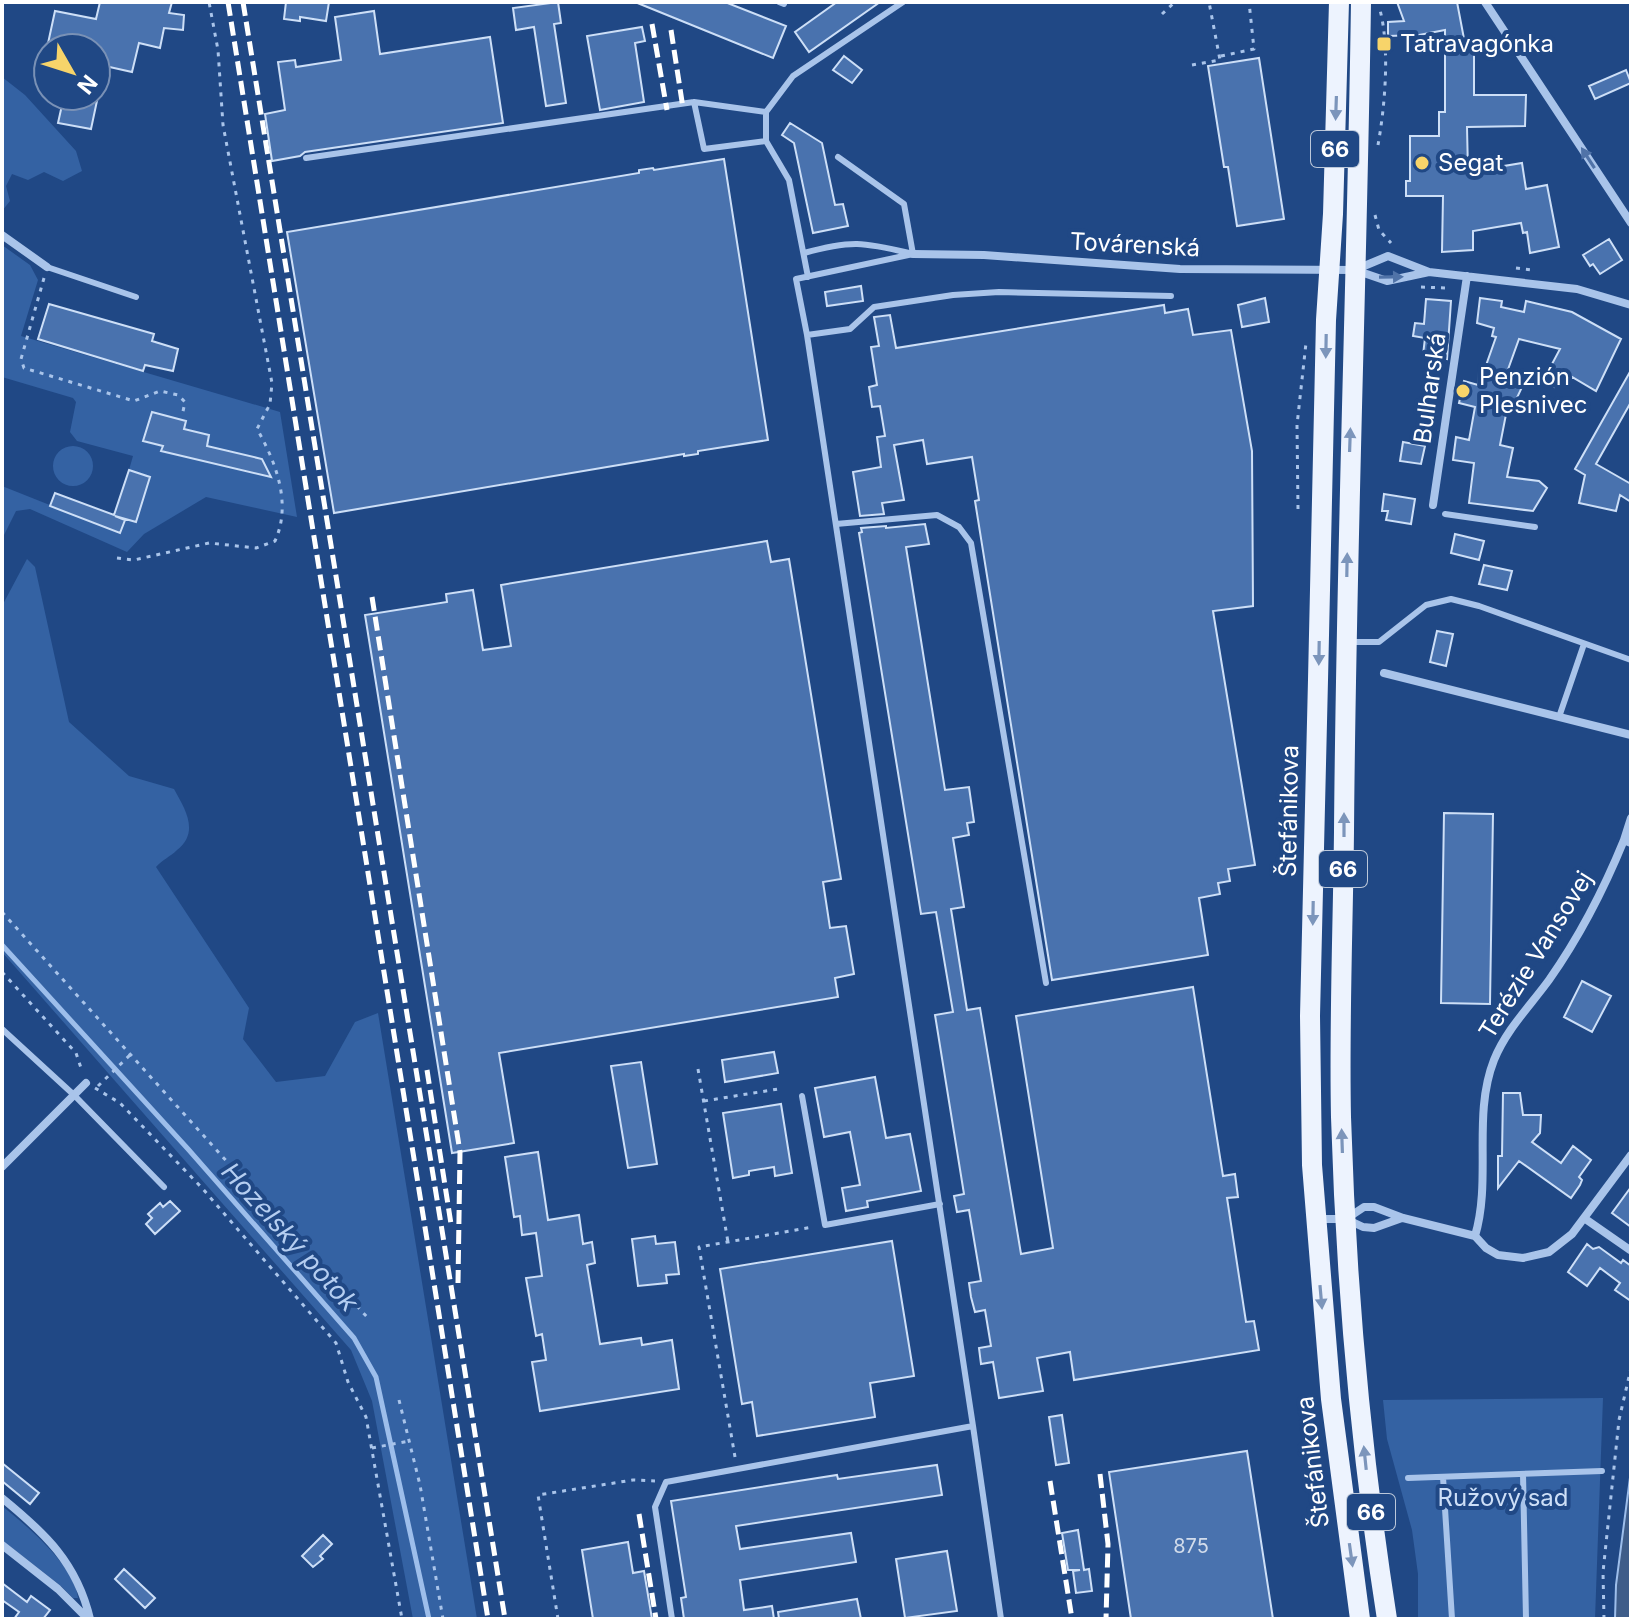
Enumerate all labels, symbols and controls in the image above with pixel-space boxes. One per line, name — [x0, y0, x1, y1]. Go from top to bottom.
place label: Tatravagónka — [1400, 29, 1554, 58]
north arrow — [32, 32, 112, 112]
marker: Tatravagónka — [1375, 35, 1393, 53]
text: N — [72, 70, 103, 99]
one-way arrow — [1330, 96, 1343, 121]
road number: 66 — [1311, 131, 1359, 167]
one-way arrow — [1581, 147, 1596, 169]
place label: Segat — [1438, 148, 1504, 177]
marker: Segat — [1413, 154, 1431, 172]
street label: Továrenská — [1069, 227, 1201, 262]
one-way arrow — [1379, 271, 1405, 283]
street label: Bulharská — [1407, 331, 1452, 445]
one-way arrow — [1319, 334, 1332, 359]
place label: Penzión Plesnivec — [1479, 362, 1588, 419]
marker: Penzión Plesnivec — [1454, 382, 1472, 400]
one-way arrow — [1344, 427, 1357, 452]
one-way arrow — [1340, 552, 1353, 577]
one-way arrow — [1312, 641, 1325, 666]
street label: Štefánikova — [1272, 745, 1304, 877]
one-way arrow — [1338, 812, 1350, 837]
road number: 66 — [1319, 851, 1367, 887]
street label: Terézie Vansovej — [1472, 866, 1599, 1044]
one-way arrow — [1307, 901, 1319, 926]
one-way arrow — [1336, 1128, 1349, 1153]
water label: Hozelský potok — [215, 1156, 366, 1318]
one-way arrow — [1315, 1285, 1328, 1310]
street label: Štefánikova — [1289, 1395, 1335, 1530]
one-way arrow — [1359, 1446, 1372, 1471]
park label: Ružový sad — [1437, 1483, 1569, 1512]
road number: 66 — [1347, 1494, 1395, 1530]
house number: 875 — [1173, 1534, 1209, 1558]
one-way arrow — [1345, 1543, 1358, 1568]

